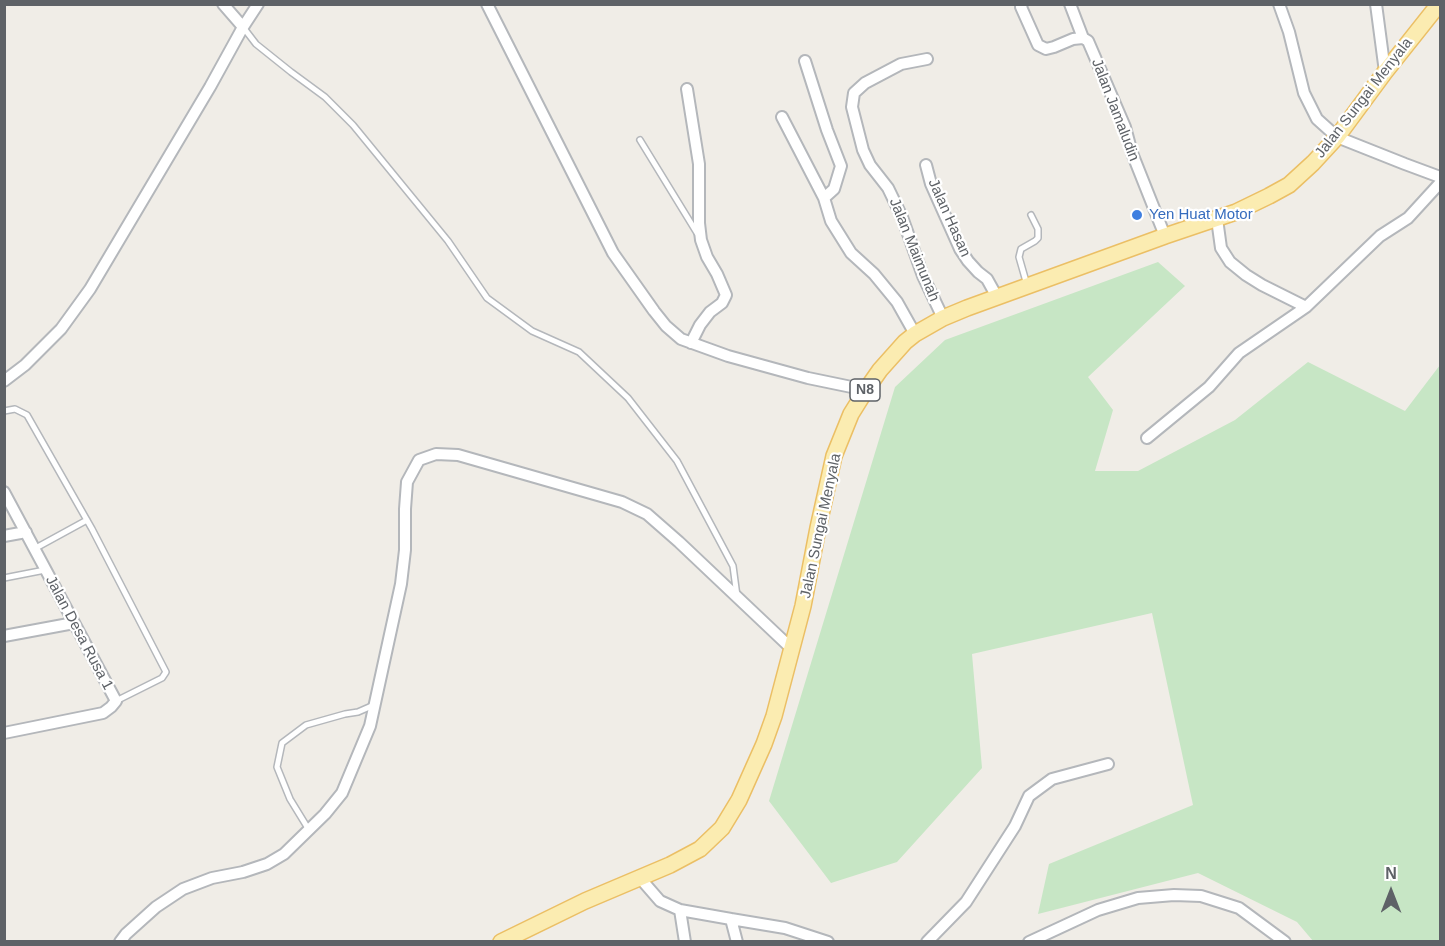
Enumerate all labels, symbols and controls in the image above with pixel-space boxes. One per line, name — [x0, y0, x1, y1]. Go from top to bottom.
street label: Jalan Sungai Menyala — [1311, 34, 1417, 162]
street label: Jalan Jamaludin — [1087, 56, 1143, 164]
street label: Jalan Hasan — [924, 176, 974, 260]
street label: Jalan Maimunah — [885, 196, 943, 304]
place label: Yen Huat Motor — [1149, 206, 1253, 224]
marker: Yen Huat Motor — [1130, 208, 1144, 222]
road number: N8 — [850, 379, 880, 401]
street label: Jalan Sungai Menyala — [797, 452, 845, 600]
street label: Jalan Desa Rusa 1 — [41, 573, 117, 693]
north arrow — [1361, 862, 1421, 922]
text: N — [1385, 865, 1397, 882]

